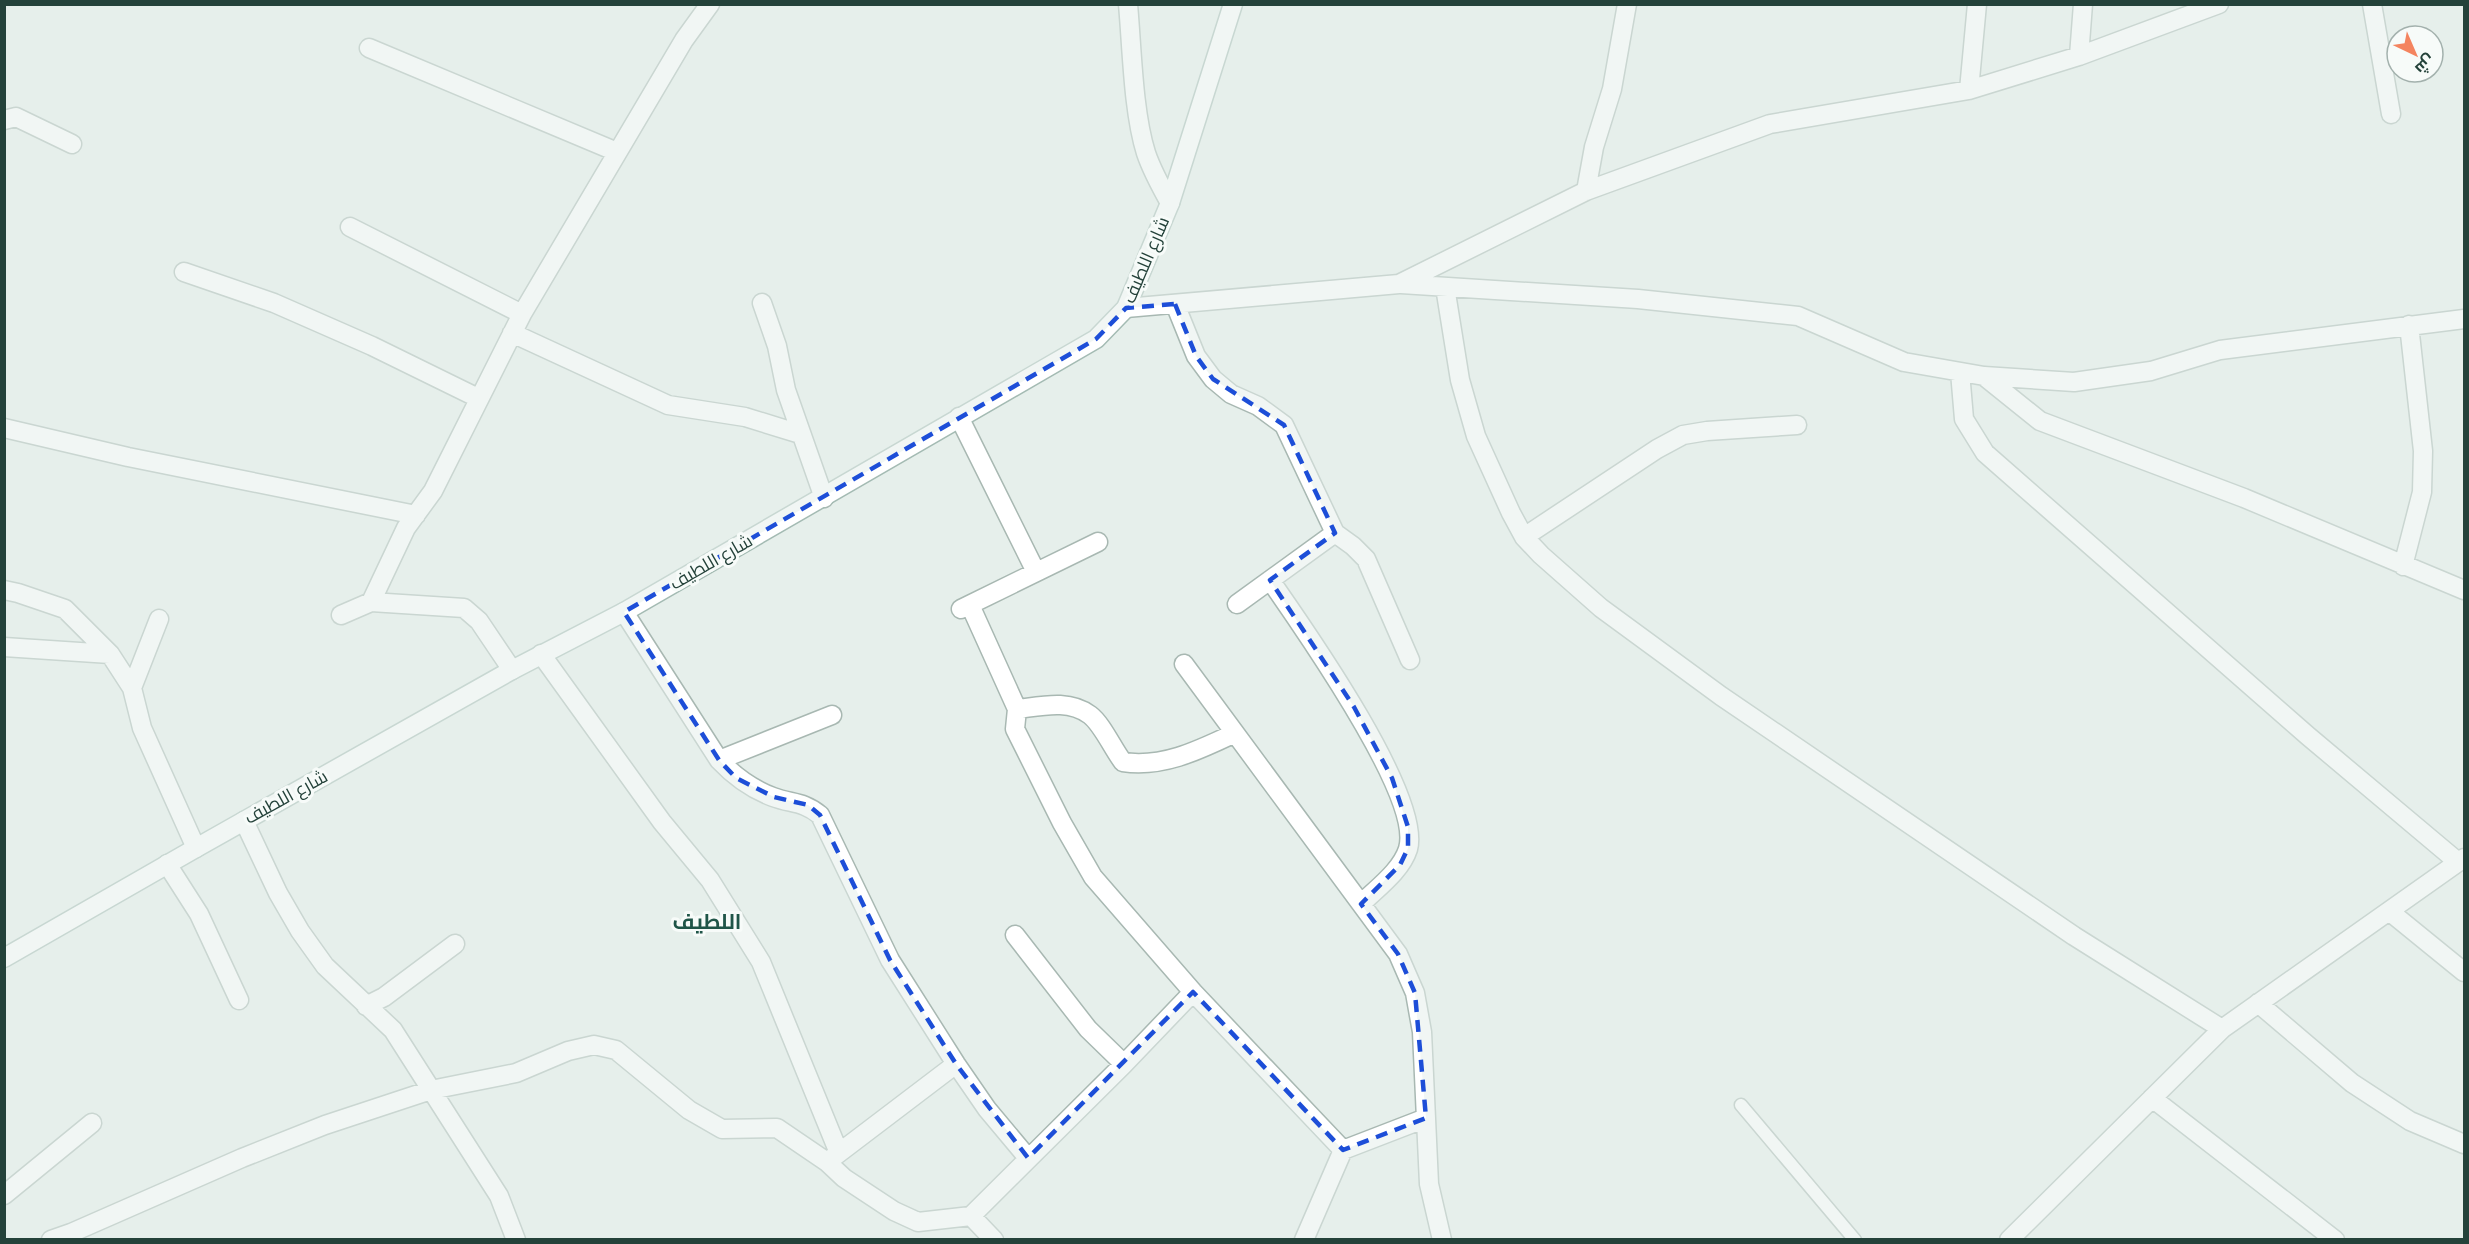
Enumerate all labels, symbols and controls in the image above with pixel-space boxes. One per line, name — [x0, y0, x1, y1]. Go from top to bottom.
north arrow — [2385, 24, 2445, 84]
text: ش — [2411, 50, 2439, 78]
street label: شارع اللطيف — [1118, 213, 1175, 307]
street label: شارع اللطيف — [666, 529, 757, 595]
street label: شارع اللطيف — [240, 765, 332, 830]
district label: اللطيف — [673, 909, 741, 934]

